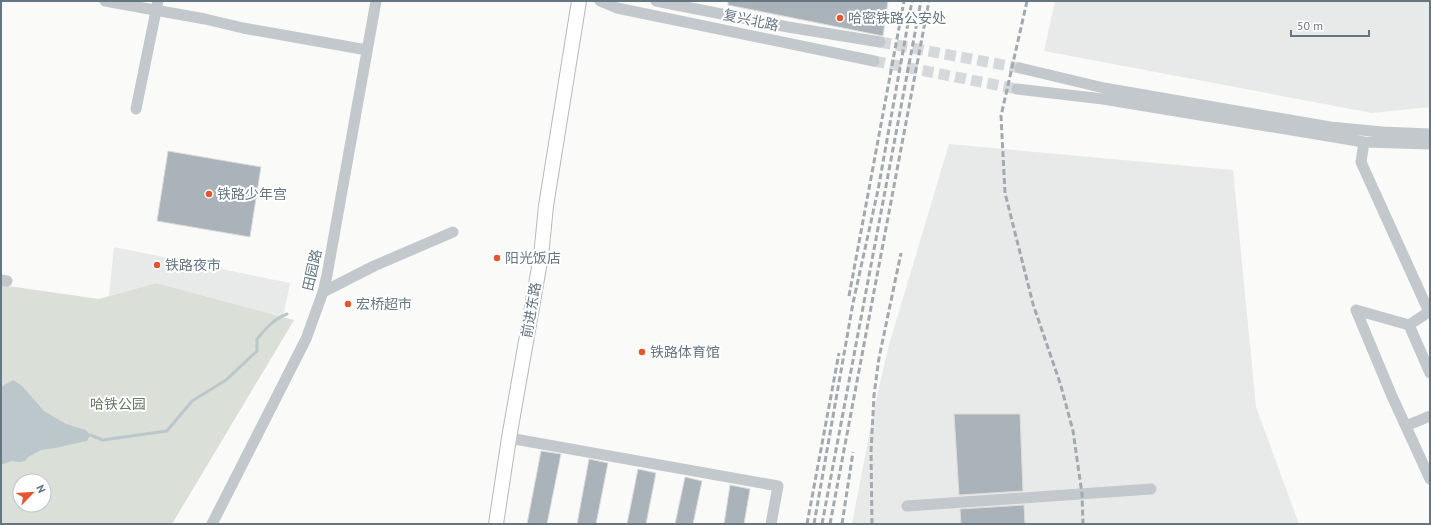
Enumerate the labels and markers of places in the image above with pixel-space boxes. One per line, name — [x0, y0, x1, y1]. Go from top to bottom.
place label: 哈密铁路公安处 — [848, 9, 946, 27]
marker: 哈密铁路公安处 — [835, 13, 845, 23]
place label: 铁路少年宫 — [217, 185, 287, 203]
marker: 铁路少年宫 — [204, 189, 214, 199]
place label: 阳光饭店 — [505, 249, 561, 267]
marker: 阳光饭店 — [492, 253, 502, 263]
place label: 铁路夜市 — [165, 256, 221, 274]
marker: 铁路夜市 — [152, 260, 162, 270]
place label: 宏桥超市 — [356, 295, 412, 313]
marker: 宏桥超市 — [343, 299, 353, 309]
place label: 铁路体育馆 — [650, 343, 720, 361]
marker: 铁路体育馆 — [637, 347, 647, 357]

